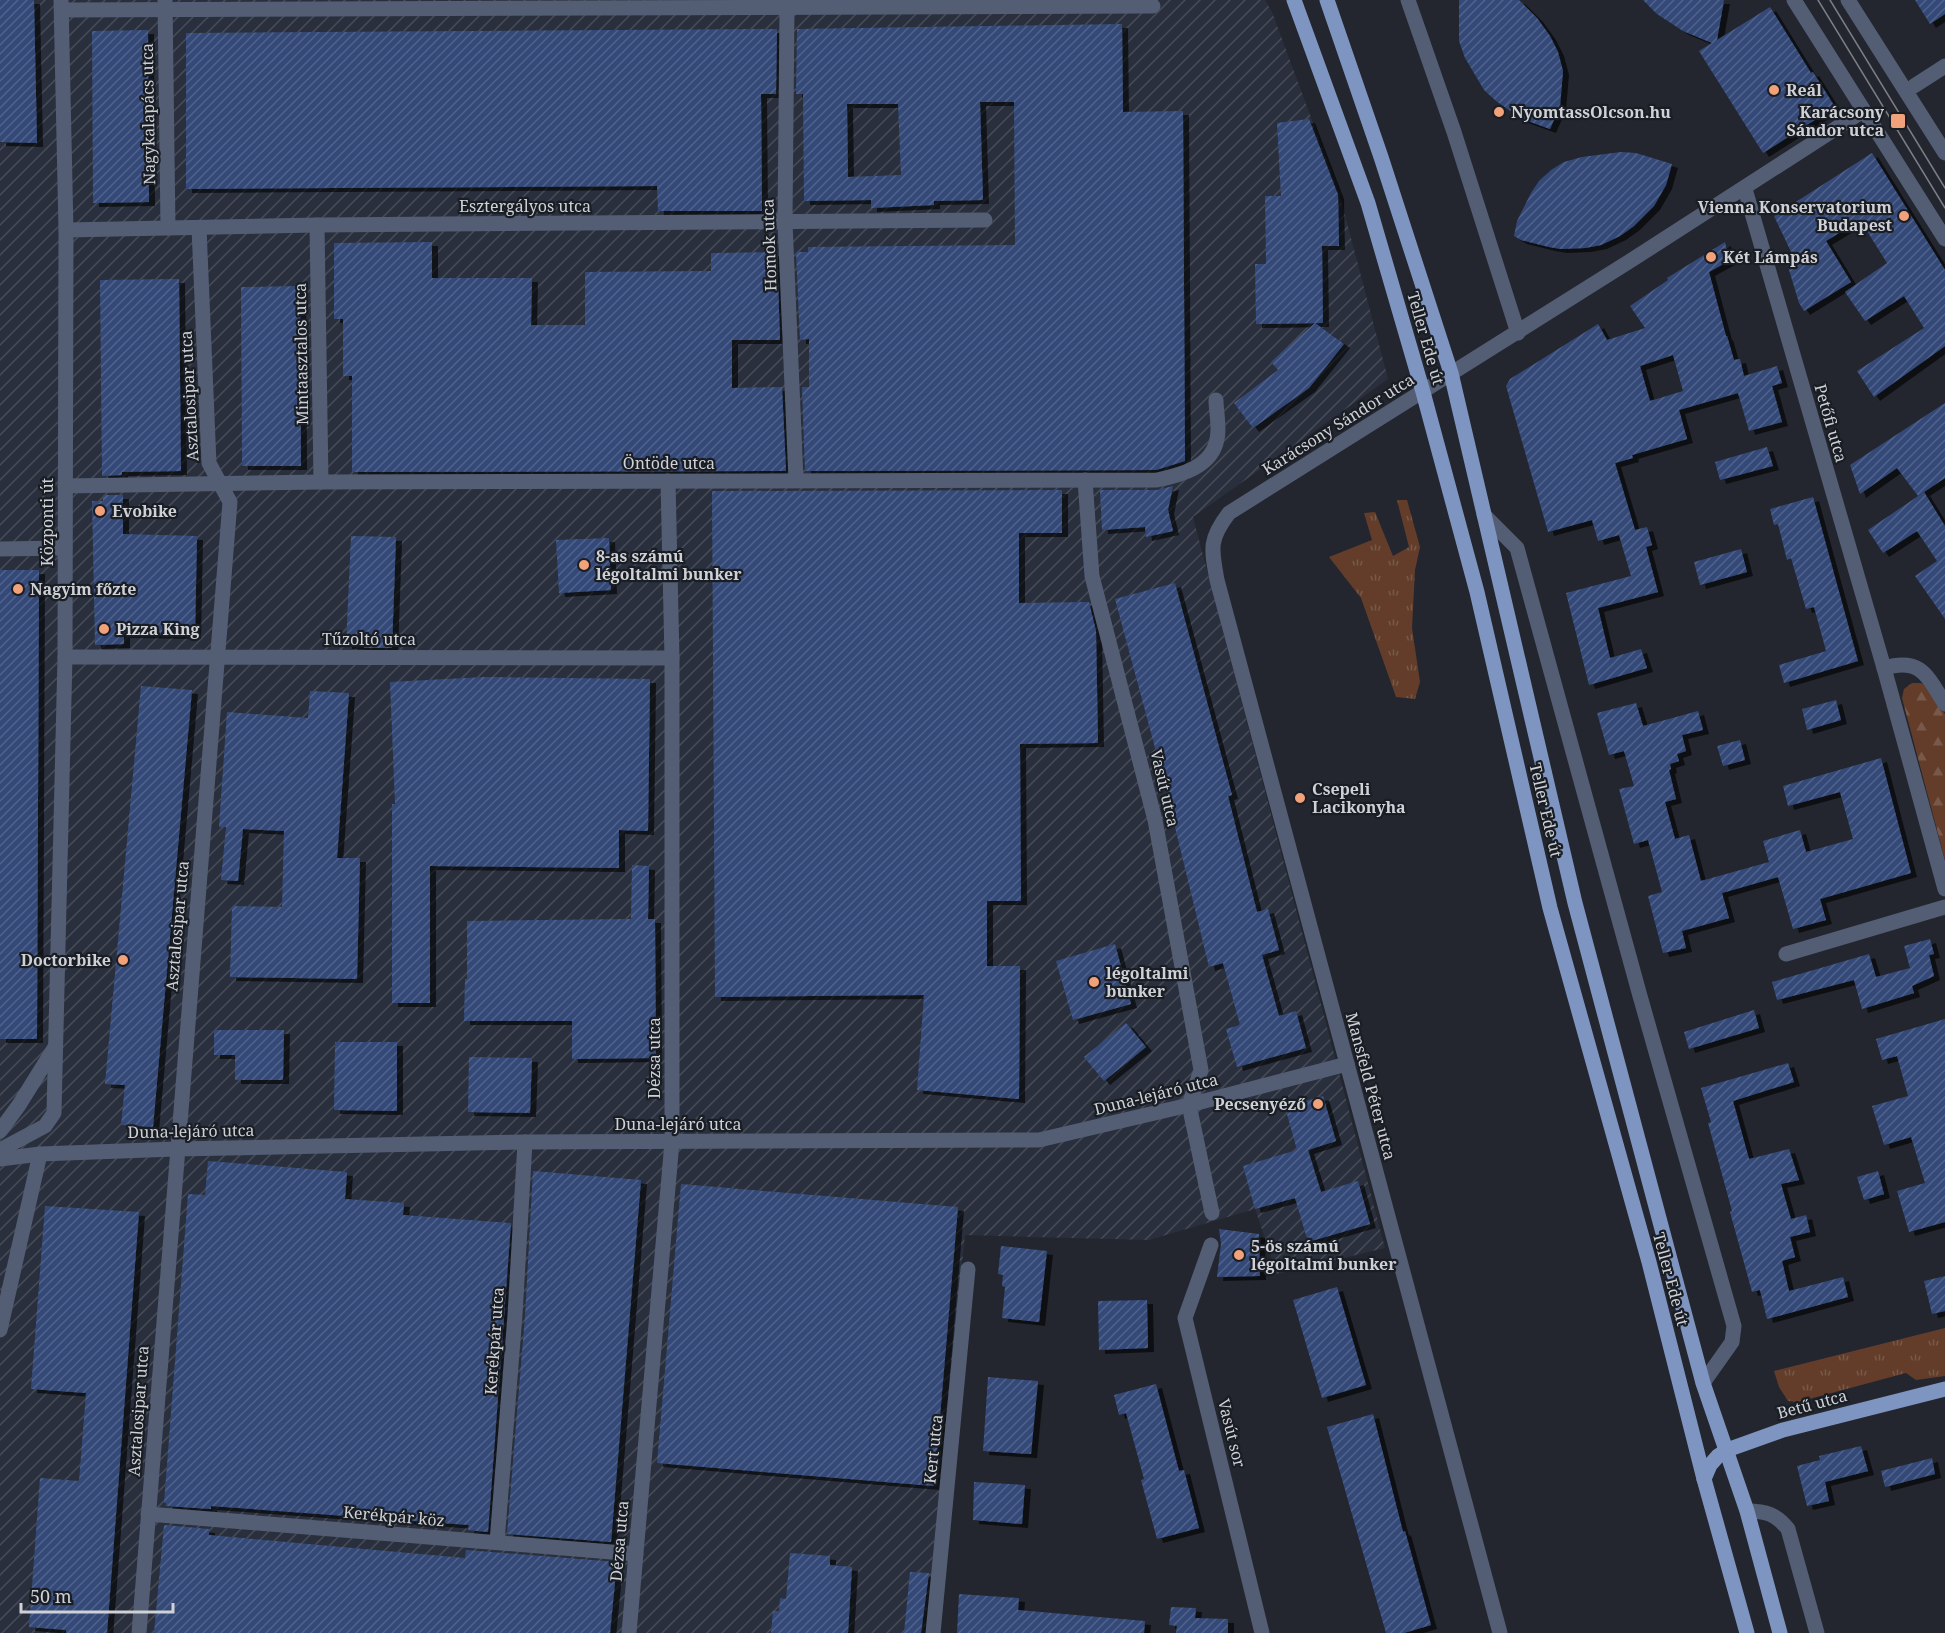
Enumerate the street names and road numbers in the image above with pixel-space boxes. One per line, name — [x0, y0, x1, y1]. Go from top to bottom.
street label: Nagykalapács utca — [136, 43, 160, 185]
street label: Esztergályos utca — [459, 195, 591, 217]
street label: Homok utca — [756, 198, 782, 292]
street label: Mintaasztalos utca — [289, 283, 313, 425]
street label: Teller Ede út — [1402, 289, 1450, 388]
street label: Asztalosipar utca — [175, 330, 203, 462]
street label: Karácsony Sándor utca — [1258, 368, 1418, 480]
street label: Petőfi utca — [1809, 381, 1853, 465]
street label: Öntöde utca — [623, 452, 715, 474]
street label: Központi út — [36, 477, 58, 566]
street label: Tűzoltó utca — [322, 628, 416, 650]
street label: Vasút utca — [1145, 747, 1185, 829]
street label: Teller Ede út — [1524, 761, 1568, 860]
street label: Asztalosipar utca — [160, 860, 194, 992]
street label: Mansfeld Péter utca — [1341, 1010, 1401, 1162]
street label: Dézsa utca — [643, 1017, 665, 1099]
street label: Duna-lejáró utca — [1092, 1068, 1220, 1120]
street label: Duna-lejáró utca — [614, 1113, 742, 1135]
street label: Duna-lejáró utca — [127, 1119, 255, 1143]
street label: Teller Ede út — [1648, 1230, 1694, 1329]
street label: Kerékpár utca — [479, 1286, 509, 1396]
street label: Asztalosipar utca — [122, 1345, 154, 1477]
street label: Betű utca — [1775, 1384, 1849, 1424]
street label: Vasút sor — [1213, 1396, 1251, 1470]
street label: Kert utca — [918, 1413, 948, 1485]
street label: Dézsa utca — [604, 1499, 634, 1583]
street label: Kerékpár köz — [342, 1501, 446, 1531]

